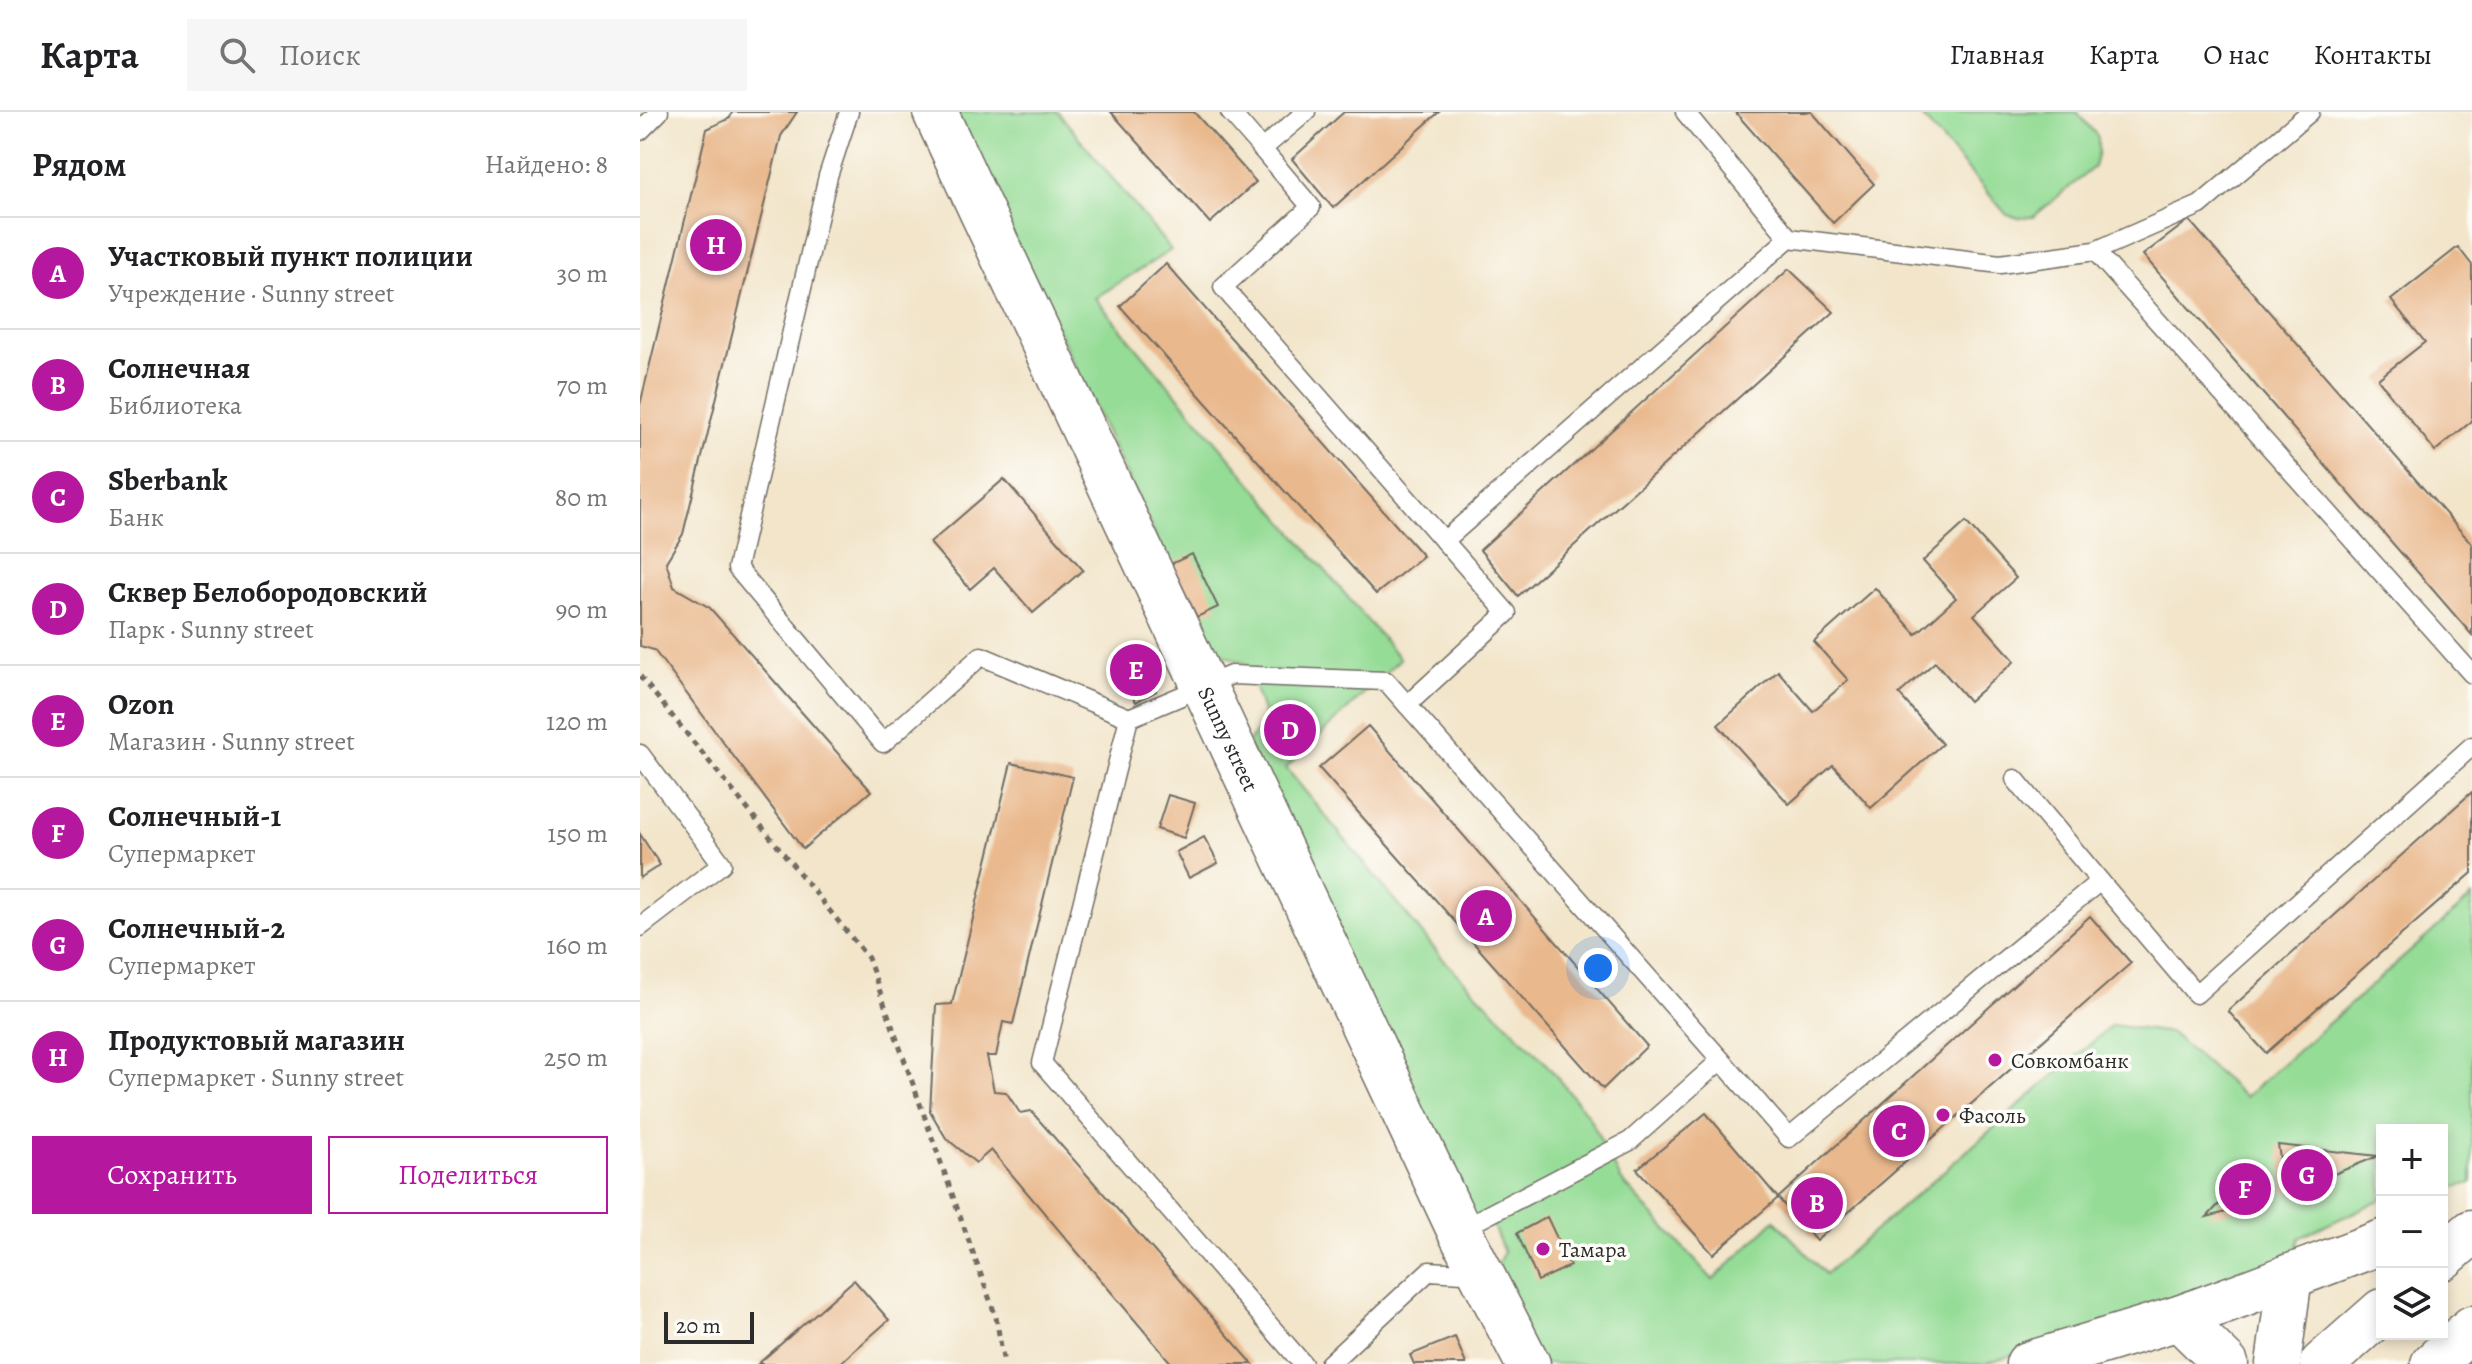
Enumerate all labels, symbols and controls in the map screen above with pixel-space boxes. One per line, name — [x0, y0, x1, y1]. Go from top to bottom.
search box — [187, 19, 747, 91]
text: Карта — [40, 29, 139, 81]
icon: search — [215, 33, 259, 77]
text: Поиск — [279, 35, 361, 75]
text: Главная — [1949, 36, 2045, 74]
text: Карта — [2089, 36, 2159, 74]
text: О нас — [2203, 36, 2270, 74]
text: Контакты — [2314, 36, 2432, 74]
text: Рядом — [32, 141, 126, 188]
text: Найдено: 8 — [485, 147, 608, 182]
pin: H — [690, 215, 742, 275]
text: Участковый пункт полиции — [108, 236, 473, 276]
text: A — [50, 256, 66, 291]
text: 30 m — [557, 256, 608, 291]
text: Учреждение · Sunny street — [108, 276, 394, 311]
text: Солнечная — [108, 348, 250, 388]
text: B — [50, 368, 66, 403]
text: 70 m — [556, 368, 608, 403]
text: Библиотека — [108, 388, 242, 423]
text: Sberbank — [108, 460, 228, 500]
text: C — [50, 480, 66, 515]
text: 80 m — [555, 480, 608, 515]
text: Банк — [108, 500, 164, 535]
text: Сквер Белобородовский — [108, 572, 428, 612]
text: D — [49, 592, 67, 627]
text: 90 m — [556, 592, 608, 627]
text: Парк · Sunny street — [108, 612, 314, 647]
pin: E — [1110, 640, 1162, 700]
street label: Sunny street — [1190, 682, 1265, 796]
text: Ozon — [108, 684, 174, 724]
pin: D — [1264, 700, 1316, 760]
text: E — [50, 704, 66, 739]
text: 120 m — [546, 704, 608, 739]
text: Магазин · Sunny street — [108, 724, 355, 759]
text: Солнечный-1 — [108, 796, 281, 836]
text: F — [51, 816, 65, 851]
text: 150 m — [547, 816, 608, 851]
text: Супермаркет — [108, 836, 256, 871]
pin: A — [1460, 886, 1512, 946]
text: Солнечный-2 — [108, 908, 285, 948]
text: G — [49, 928, 67, 963]
text: 160 m — [546, 928, 608, 963]
text: Супермаркет — [108, 948, 256, 983]
your location — [1578, 948, 1618, 988]
text: Продуктовый магазин — [108, 1020, 405, 1060]
text: H — [48, 1040, 68, 1075]
text: 250 m — [544, 1040, 608, 1075]
place label: Совкомбанк — [2011, 1046, 2129, 1076]
marker: Совкомбанк — [1986, 1051, 2004, 1069]
text: Супермаркет · Sunny street — [108, 1060, 404, 1095]
pin: C — [1873, 1101, 1925, 1161]
place label: Фасоль — [1959, 1101, 2026, 1131]
marker: Фасоль — [1934, 1106, 1952, 1124]
map controls — [2376, 1124, 2448, 1340]
button: + — [2376, 1124, 2448, 1196]
button: Сохранить — [32, 1136, 312, 1214]
button: Поделиться — [328, 1136, 608, 1214]
pin: G — [2281, 1145, 2333, 1205]
pin: F — [2219, 1159, 2271, 1219]
pin: B — [1791, 1173, 1843, 1233]
button: − — [2376, 1196, 2448, 1268]
place label: Тамара — [1559, 1235, 1628, 1265]
marker: Тамара — [1534, 1240, 1552, 1258]
button: layers — [2376, 1268, 2448, 1340]
scale bar — [664, 1308, 754, 1344]
text: 20 m — [676, 1311, 721, 1341]

